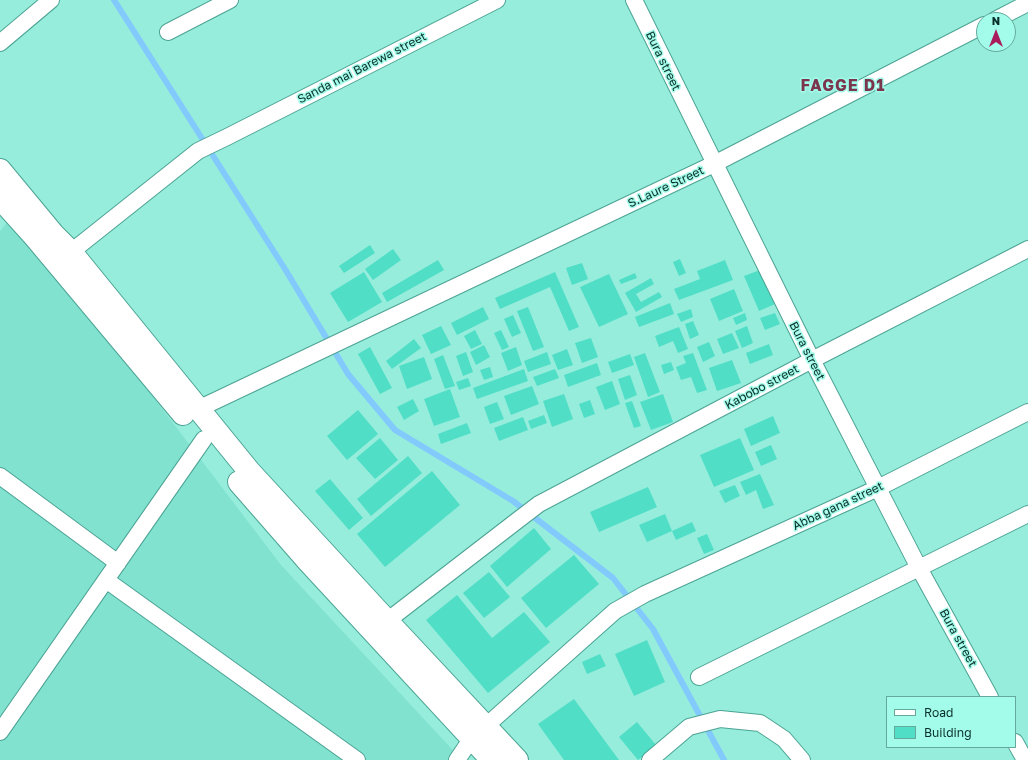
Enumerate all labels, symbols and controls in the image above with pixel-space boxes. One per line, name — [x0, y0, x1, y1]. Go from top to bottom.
north arrow — [976, 12, 1016, 52]
text: N — [992, 14, 1000, 27]
street label: Sanda mai Barewa street — [295, 29, 429, 107]
street label: Bura street — [642, 29, 684, 93]
district label: FAGGE D1 — [801, 76, 885, 96]
street label: S.Laure Street — [626, 163, 706, 211]
street label: Bura street — [786, 319, 828, 383]
street label: Kabobo street — [723, 362, 801, 412]
street label: Abba gana street — [790, 479, 886, 533]
street label: Bura street — [936, 606, 980, 670]
legend — [886, 696, 1016, 748]
text: Road — [924, 705, 953, 720]
text: Building — [924, 725, 972, 740]

